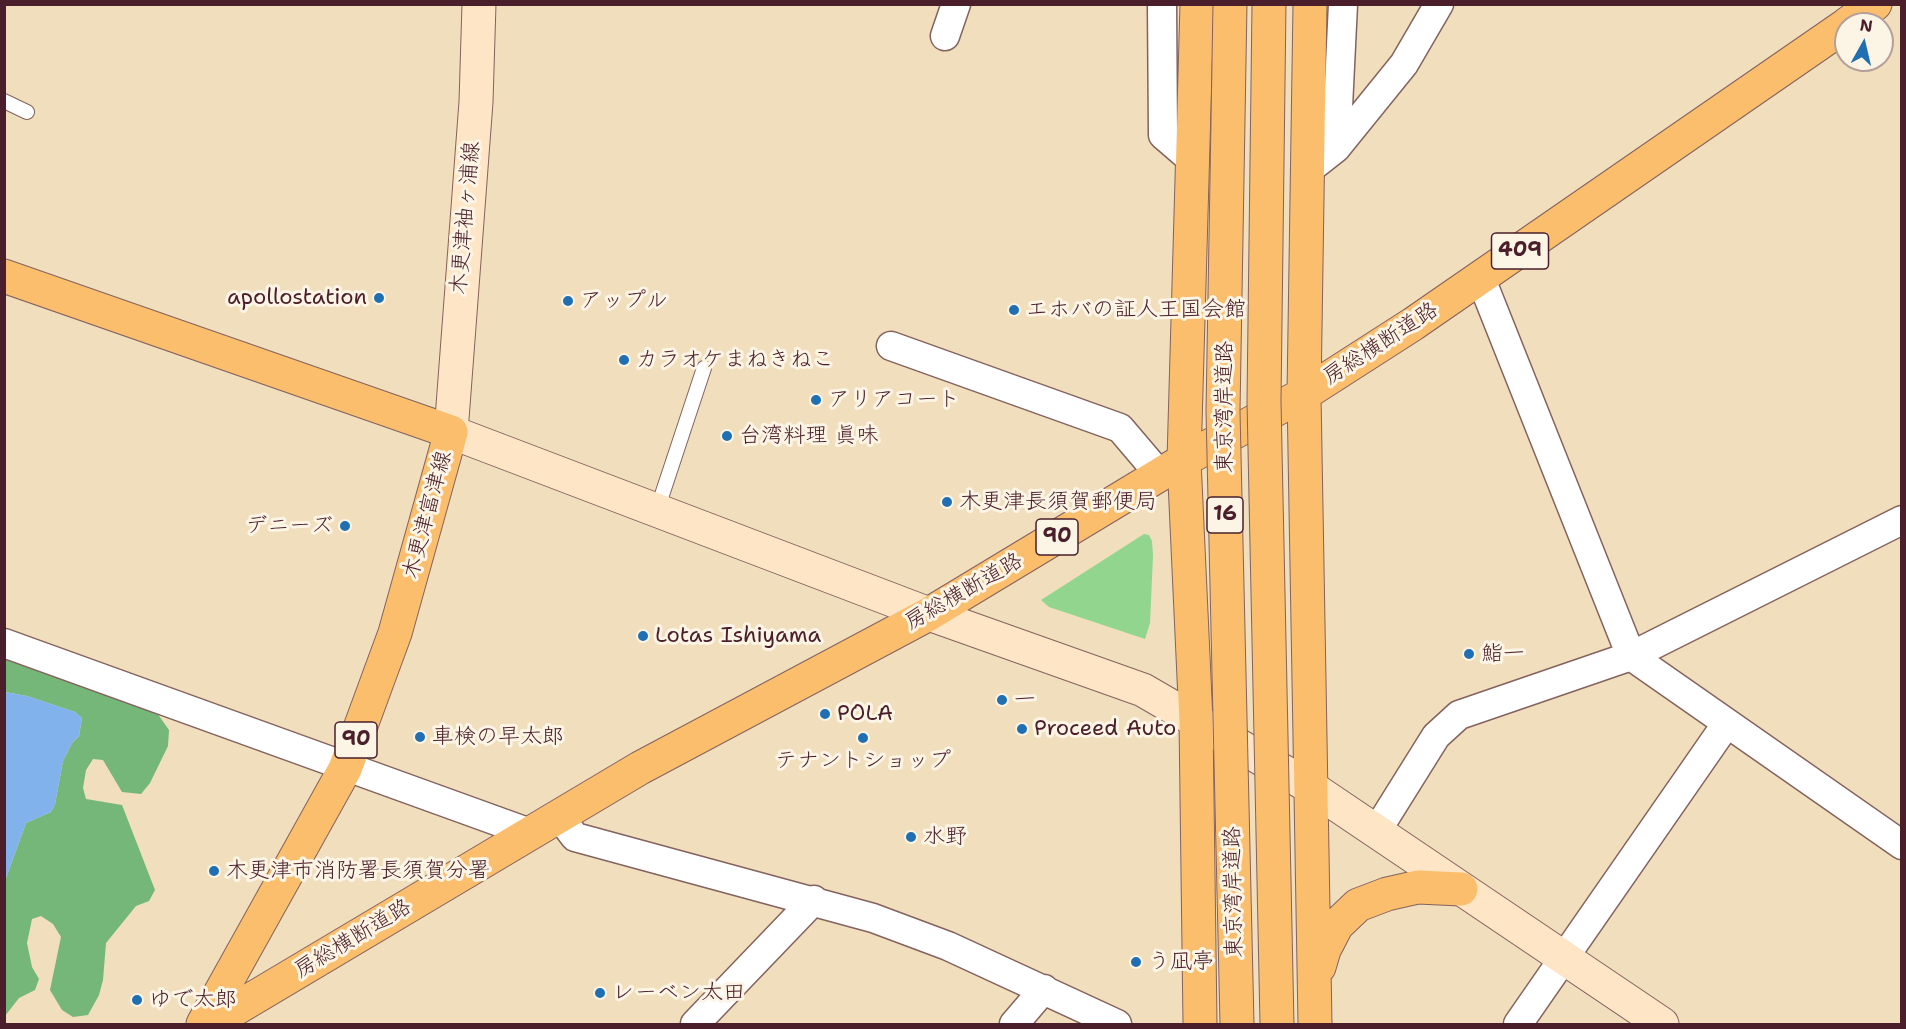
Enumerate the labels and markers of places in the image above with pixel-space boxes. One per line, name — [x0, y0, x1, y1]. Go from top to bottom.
place label: apollostation — [227, 285, 367, 311]
place label: アップル — [580, 288, 668, 314]
marker: apollostation — [372, 291, 386, 305]
marker: アップル — [561, 294, 575, 308]
place label: エホバの証人王国会館 — [1026, 297, 1246, 323]
marker: エホバの証人王国会館 — [1007, 303, 1021, 317]
place label: カラオケまねきねこ — [636, 347, 834, 373]
marker: カラオケまねきねこ — [617, 353, 631, 367]
place label: アリアコート — [828, 387, 960, 413]
marker: アリアコート — [809, 393, 823, 407]
place label: 台湾料理 眞味 — [739, 423, 879, 449]
marker: 台湾料理 眞味 — [720, 429, 734, 443]
place label: 木更津長須賀郵便局 — [959, 489, 1157, 515]
marker: 木更津長須賀郵便局 — [940, 495, 954, 509]
place label: デニーズ — [245, 513, 333, 539]
marker: デニーズ — [338, 519, 352, 533]
place label: Lotas Ishiyama — [655, 623, 821, 649]
marker: Lotas Ishiyama — [636, 629, 650, 643]
place label: 鮨一 — [1481, 641, 1525, 667]
marker: 鮨一 — [1462, 647, 1476, 661]
place label: 一 — [1014, 687, 1036, 713]
marker: 一 — [995, 693, 1009, 707]
place label: POLA — [837, 701, 893, 727]
marker: POLA — [818, 707, 832, 721]
place label: Proceed Auto — [1034, 716, 1176, 742]
marker: Proceed Auto — [1015, 722, 1029, 736]
place label: 車検の早太郎 — [432, 724, 564, 750]
marker: 車検の早太郎 — [413, 730, 427, 744]
marker: テナントショップ — [856, 731, 870, 745]
place label: テナントショップ — [775, 748, 951, 774]
place label: 水野 — [923, 824, 967, 850]
marker: 水野 — [904, 830, 918, 844]
place label: 木更津市消防署長須賀分署 — [226, 858, 490, 884]
marker: 木更津市消防署長須賀分署 — [207, 864, 221, 878]
place label: う凪亭 — [1148, 949, 1214, 975]
marker: う凪亭 — [1129, 955, 1143, 969]
place label: レーベン太田 — [612, 980, 745, 1006]
marker: レーベン太田 — [593, 986, 607, 1000]
place label: ゆで太郎 — [149, 987, 237, 1013]
marker: ゆで太郎 — [130, 993, 144, 1007]

